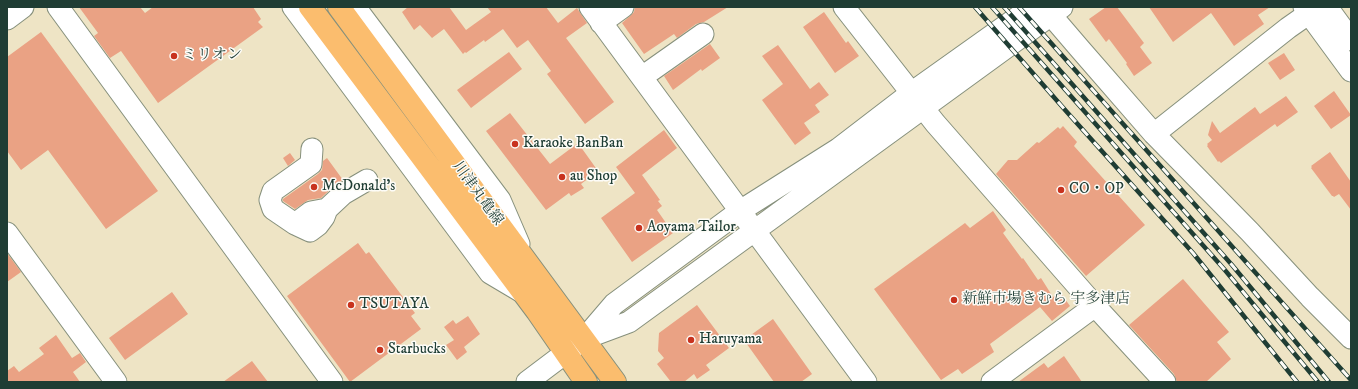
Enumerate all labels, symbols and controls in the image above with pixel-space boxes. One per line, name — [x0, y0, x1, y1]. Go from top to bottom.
place label: ミリオン — [182, 47, 242, 65]
marker: ミリオン — [169, 51, 179, 61]
place label: Karaoke BanBan — [523, 135, 623, 153]
marker: Karaoke BanBan — [510, 139, 520, 149]
street label: 川津丸亀線 — [448, 158, 506, 230]
place label: au Shop — [570, 168, 617, 186]
marker: au Shop — [557, 172, 567, 182]
place label: McDonald's — [322, 178, 395, 196]
place label: CO・OP — [1069, 181, 1124, 199]
marker: McDonald's — [309, 182, 319, 192]
marker: CO・OP — [1056, 185, 1066, 195]
place label: Aoyama Tailor — [647, 219, 736, 237]
marker: Aoyama Tailor — [634, 223, 644, 233]
place label: 新鮮市場きむら 宇多津店 — [962, 291, 1130, 309]
marker: 新鮮市場きむら 宇多津店 — [949, 295, 959, 305]
place label: TSUTAYA — [359, 296, 429, 314]
marker: TSUTAYA — [346, 300, 356, 310]
place label: Haruyama — [699, 331, 762, 349]
marker: Haruyama — [686, 335, 696, 345]
place label: Starbucks — [388, 341, 446, 359]
marker: Starbucks — [375, 345, 385, 355]

